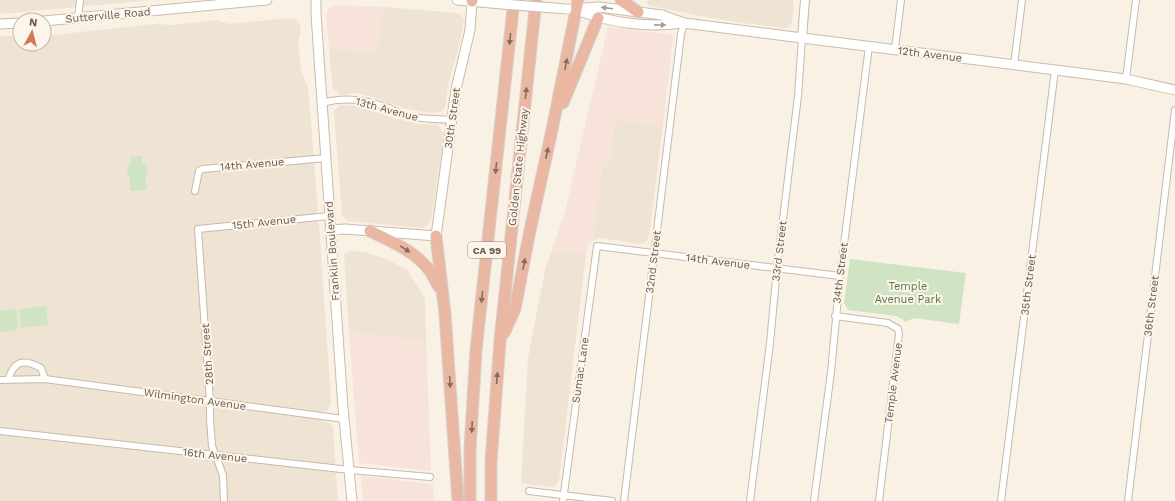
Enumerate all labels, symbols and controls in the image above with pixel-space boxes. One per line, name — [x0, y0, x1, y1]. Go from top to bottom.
street label: Sutterville Road — [65, 5, 151, 26]
one-way arrow — [601, 5, 613, 11]
north arrow — [12, 12, 52, 52]
text: N — [28, 16, 38, 30]
one-way arrow — [654, 22, 667, 28]
one-way arrow — [506, 33, 513, 45]
street label: 12th Avenue — [897, 44, 963, 65]
one-way arrow — [563, 58, 569, 70]
street label: 30th Street — [442, 86, 463, 149]
one-way arrow — [523, 87, 529, 99]
street label: 13th Avenue — [354, 95, 420, 124]
street label: Golden State Highway — [506, 107, 531, 227]
one-way arrow — [545, 147, 551, 159]
street label: 14th Avenue — [219, 155, 285, 174]
one-way arrow — [493, 162, 499, 174]
street label: Franklin Boulevard — [323, 201, 342, 301]
street label: 15th Avenue — [231, 213, 297, 232]
street label: 33rd Street — [769, 220, 790, 282]
street label: 32nd Street — [643, 229, 664, 294]
street label: 34th Street — [830, 241, 851, 304]
road number: CA 99 — [468, 242, 506, 258]
one-way arrow — [400, 245, 410, 253]
street label: 14th Avenue — [685, 251, 751, 272]
street label: 35th Street — [1018, 254, 1039, 316]
one-way arrow — [521, 258, 527, 270]
street label: 36th Street — [1141, 274, 1162, 337]
park label: Temple Avenue Park — [875, 280, 941, 306]
one-way arrow — [479, 291, 485, 303]
street label: 28th Street — [199, 322, 216, 385]
street label: Sumac Lane — [569, 336, 592, 404]
street label: Temple Avenue — [882, 342, 905, 424]
one-way arrow — [493, 372, 500, 384]
one-way arrow — [446, 376, 453, 388]
street label: Wilmington Avenue — [143, 386, 247, 413]
one-way arrow — [468, 421, 475, 433]
street label: 16th Avenue — [182, 446, 248, 465]

